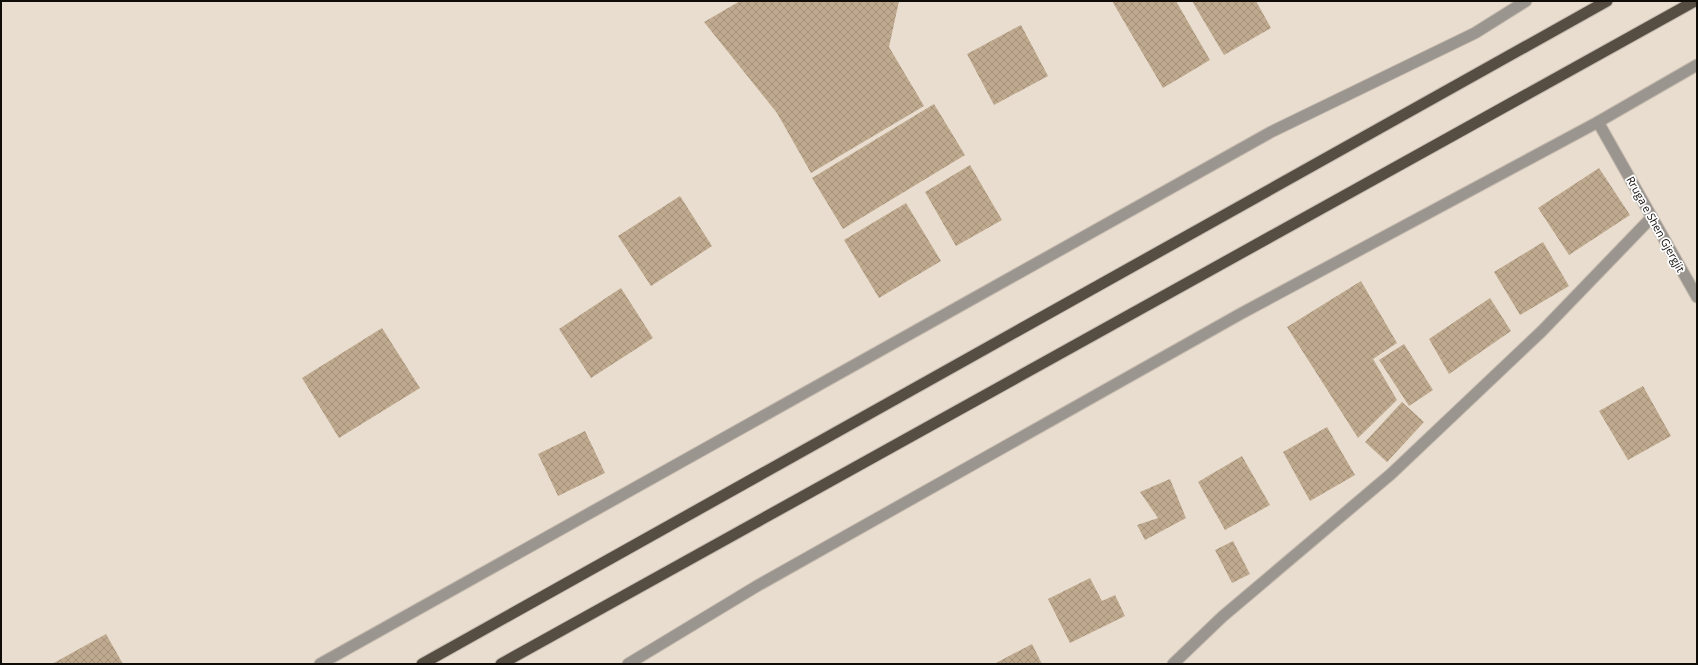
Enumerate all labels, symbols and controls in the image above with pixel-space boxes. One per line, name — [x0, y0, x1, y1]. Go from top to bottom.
street label: Rruga e Shen Gjergjit — [1623, 173, 1689, 275]

